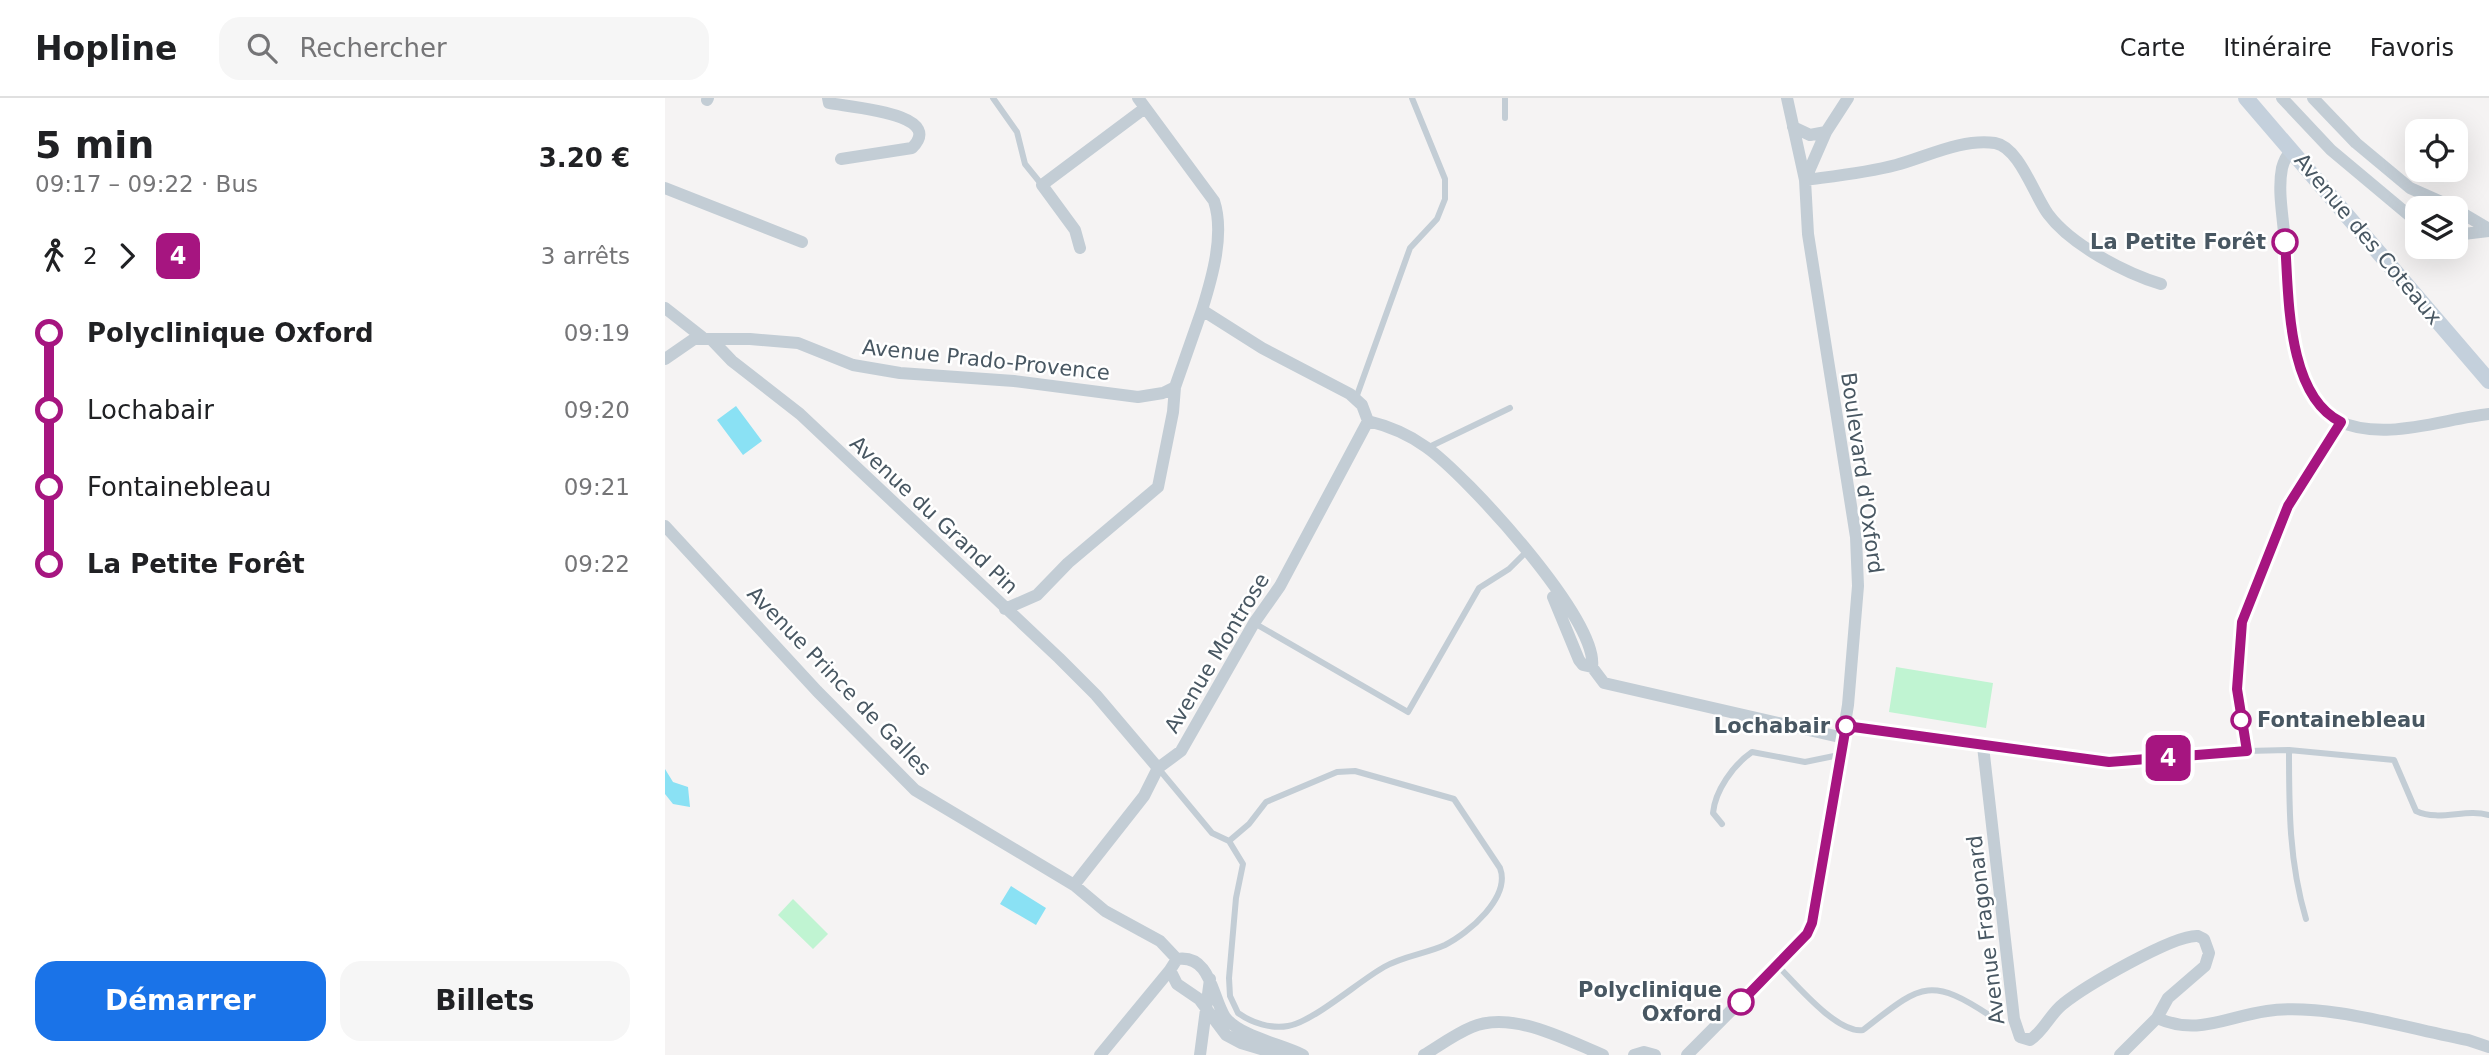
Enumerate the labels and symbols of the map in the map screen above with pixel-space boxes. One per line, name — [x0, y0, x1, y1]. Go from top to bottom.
street label: Avenue des Coteaux — [2289, 149, 2447, 329]
marker: La Petite Forêt — [2272, 229, 2298, 255]
place label: La Petite Forêt — [2090, 230, 2266, 254]
street label: Avenue Prado-Provence — [861, 335, 1111, 385]
street label: Boulevard d'Oxford — [1836, 371, 1888, 575]
street label: Avenue du Grand Pin — [845, 431, 1023, 599]
street label: Avenue Montrose — [1160, 569, 1274, 737]
street label: Avenue Prince de Galles — [742, 581, 936, 781]
place label: Fontainebleau — [2257, 708, 2426, 732]
marker: Fontainebleau — [2231, 710, 2251, 730]
place label: Lochabair — [1714, 714, 1831, 738]
marker: Lochabair — [1836, 716, 1856, 736]
line badge: 4 — [2145, 735, 2191, 781]
street label: Avenue Fragonard — [1962, 834, 2010, 1026]
place label: Polyclinique Oxford — [1578, 978, 1722, 1026]
marker: Polyclinique Oxford — [1728, 989, 1754, 1015]

